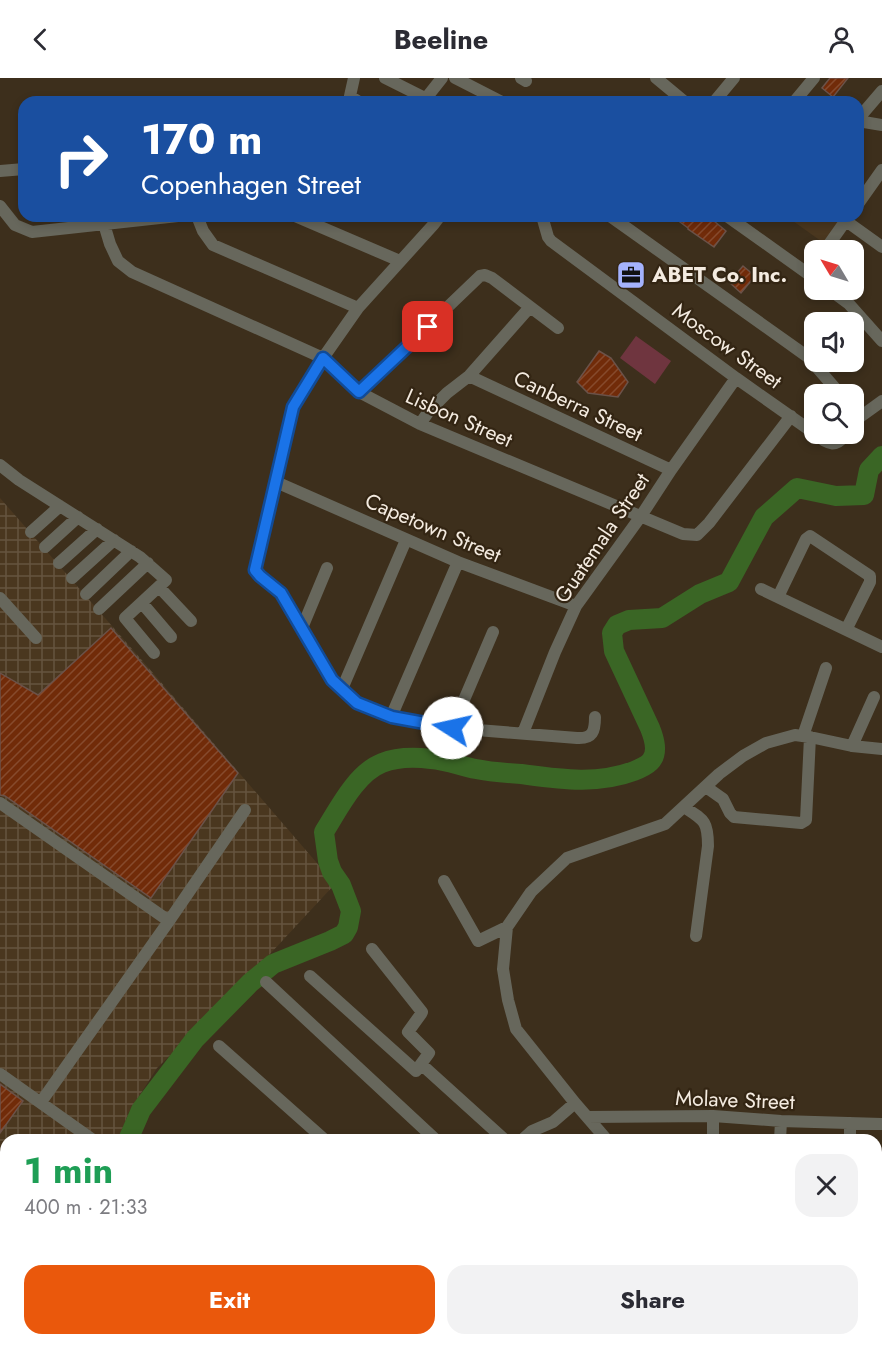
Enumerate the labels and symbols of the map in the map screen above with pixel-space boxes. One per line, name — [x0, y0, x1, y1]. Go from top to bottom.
north arrow — [804, 240, 864, 300]
office icon: ABET Co. Inc. — [615, 259, 647, 291]
place label: ABET Co. Inc. — [651, 260, 787, 290]
street label: Moscow Street — [666, 296, 788, 396]
pin — [402, 301, 453, 352]
street label: Canberra Street — [509, 363, 647, 449]
street label: Lisbon Street — [401, 381, 517, 455]
street label: Guatemala Street — [547, 467, 657, 609]
street label: Capetown Street — [360, 486, 506, 570]
position arrow — [420, 696, 484, 760]
street label: Molave Street — [675, 1083, 795, 1117]

